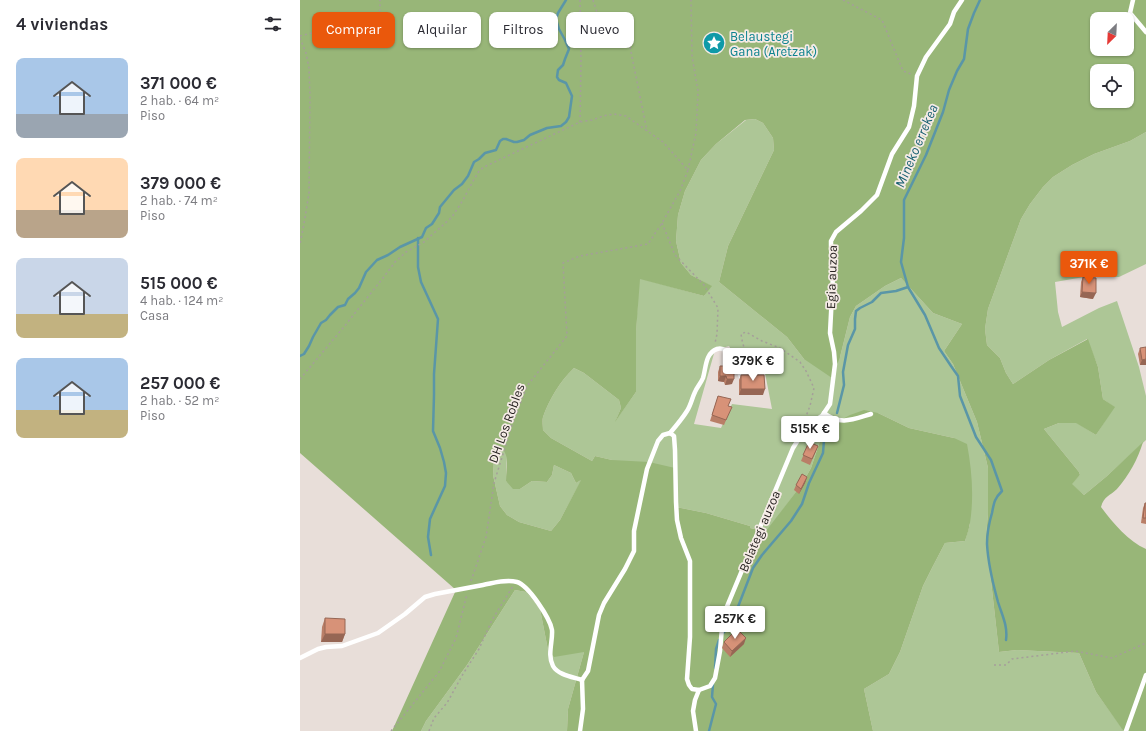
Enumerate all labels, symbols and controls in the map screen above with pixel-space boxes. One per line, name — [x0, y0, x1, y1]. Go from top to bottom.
chip: Comprar — [312, 12, 395, 48]
chip: Alquilar — [403, 12, 481, 48]
chip: Filtros — [489, 12, 558, 48]
chip: Nuevo — [566, 12, 634, 48]
north arrow — [1090, 12, 1134, 56]
map controls — [1090, 12, 1134, 108]
icon: filters — [262, 13, 284, 35]
text: 4 viviendas — [16, 14, 108, 34]
place label: Belaustegi Gana (Aretzak) — [730, 29, 817, 59]
place icon: Belaustegi Gana (Aretzak) — [701, 30, 727, 56]
button: locate — [1090, 64, 1134, 108]
text: 371 000 € — [140, 73, 217, 93]
icon: home — [48, 74, 96, 122]
text: 2 hab. · 64 m² — [140, 93, 219, 108]
water label: Mineko errekea — [891, 102, 942, 190]
text: Piso — [140, 108, 165, 123]
text: 379 000 € — [140, 173, 221, 193]
icon: home — [48, 174, 96, 222]
text: 2 hab. · 74 m² — [140, 193, 218, 208]
text: Piso — [140, 208, 165, 223]
street label: Egia auzoa — [823, 245, 840, 309]
pin: 371K € — [1056, 251, 1122, 285]
text: 371K € — [1069, 256, 1109, 271]
text: 515 000 € — [140, 273, 217, 293]
icon: home — [48, 274, 96, 322]
text: 4 hab. · 124 m² — [140, 293, 223, 308]
text: Casa — [140, 308, 169, 323]
pin: 379K € — [720, 348, 786, 382]
text: 379K € — [732, 353, 774, 368]
text: 257 000 € — [140, 373, 220, 393]
icon: home — [48, 374, 96, 422]
street label: DH Los Robles — [485, 381, 528, 465]
text: 2 hab. · 52 m² — [140, 393, 219, 408]
text: Piso — [140, 408, 165, 423]
pin: 515K € — [777, 416, 843, 450]
text: 515K € — [790, 421, 830, 436]
street label: Belategi auzoa — [736, 488, 783, 574]
pin: 257K € — [702, 606, 768, 640]
text: 257K € — [714, 611, 756, 626]

